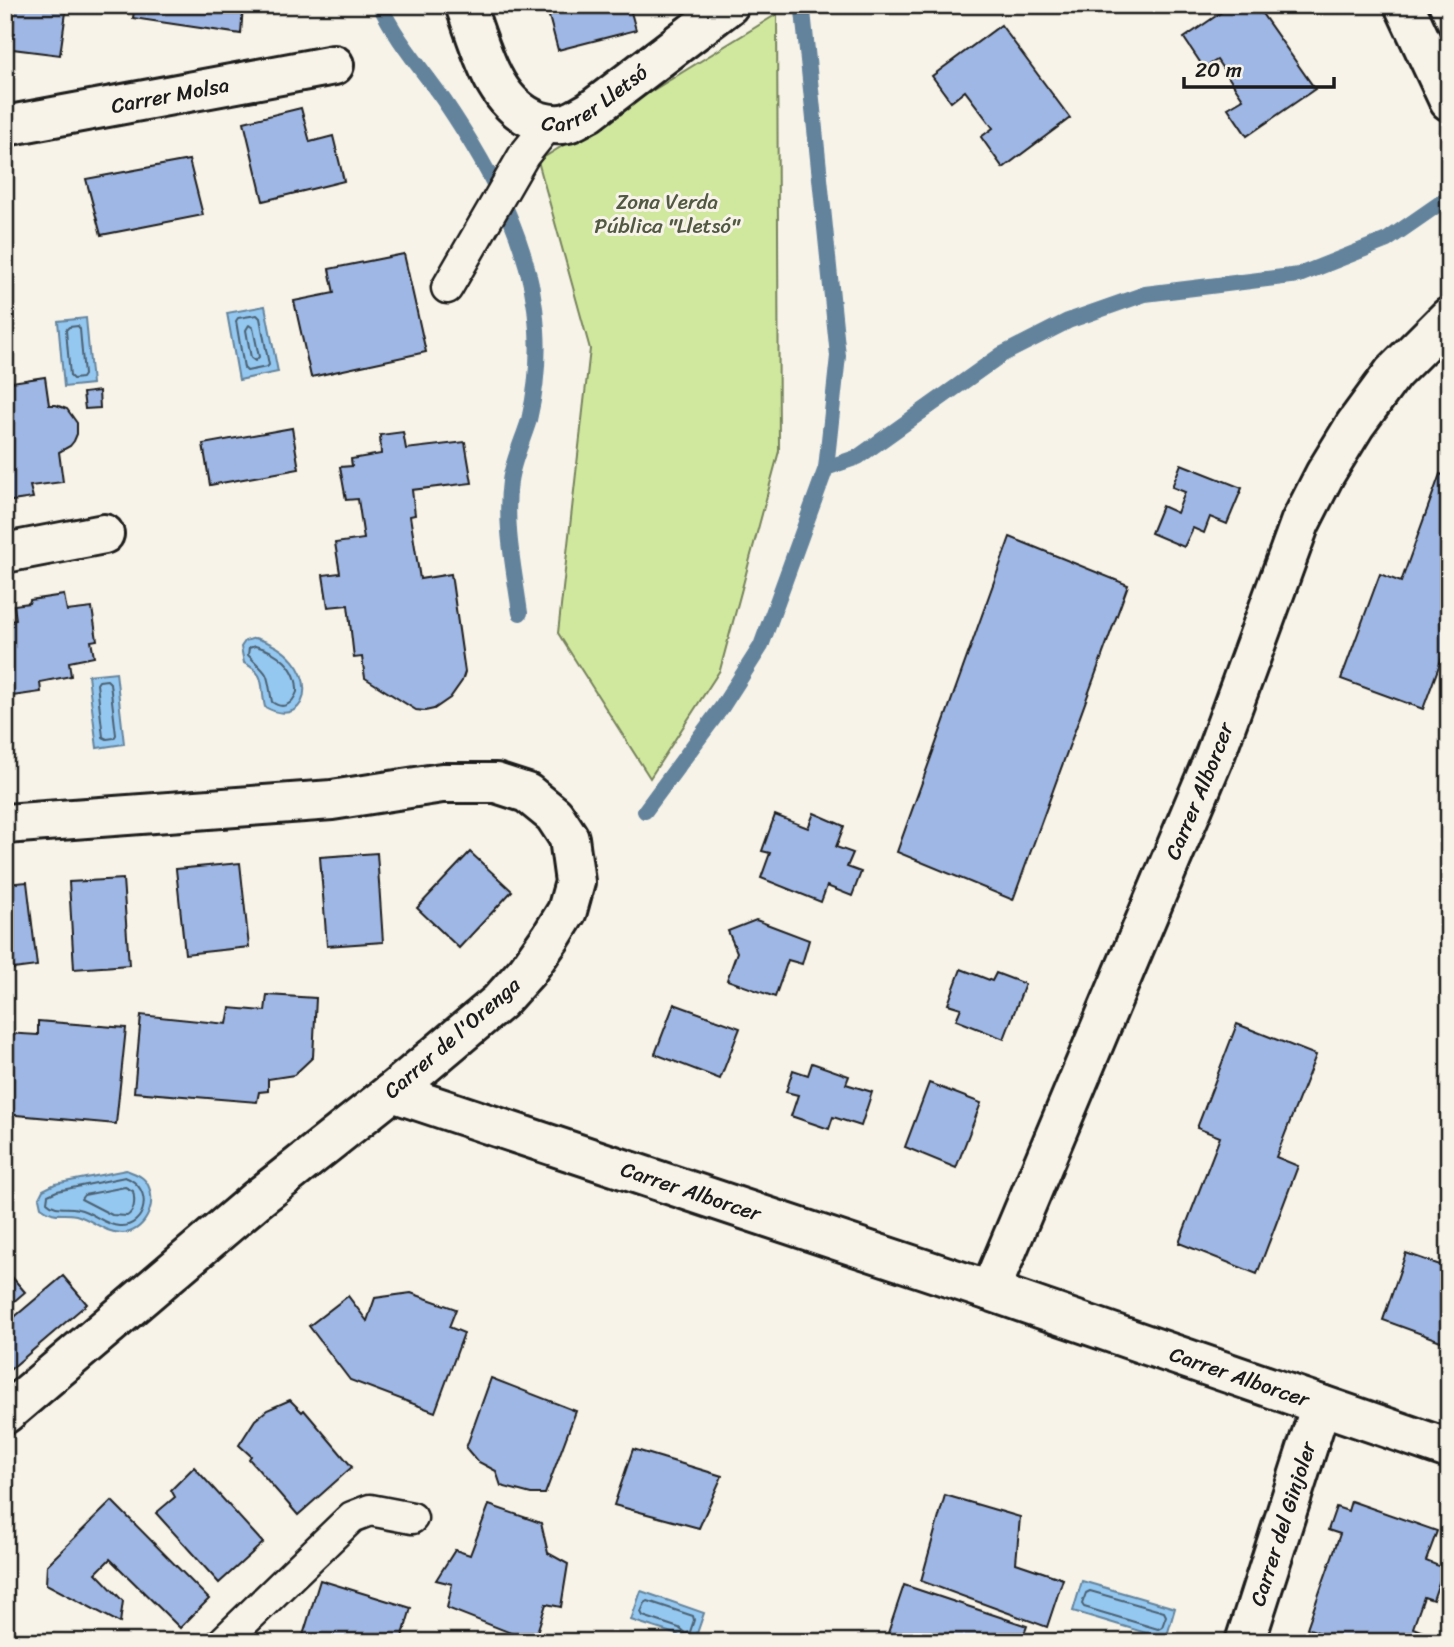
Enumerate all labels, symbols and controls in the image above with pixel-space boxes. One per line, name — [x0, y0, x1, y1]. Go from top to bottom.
scale bar — [1184, 46, 1335, 90]
text: 20 m — [1195, 51, 1242, 89]
street label: Carrer Lletsó — [539, 54, 657, 143]
street label: Carrer Molsa — [108, 66, 233, 125]
park label: Zona Verda Pública "Lletsó" — [594, 183, 741, 245]
street label: Carrer Alborcer — [1154, 716, 1245, 866]
street label: Carrer de l'Orenga — [375, 967, 530, 1109]
street label: Carrer Alborcer — [616, 1150, 767, 1233]
street label: Carrer Alborcer — [1164, 1335, 1316, 1419]
street label: Carrer del Ginjoler — [1239, 1435, 1327, 1611]

